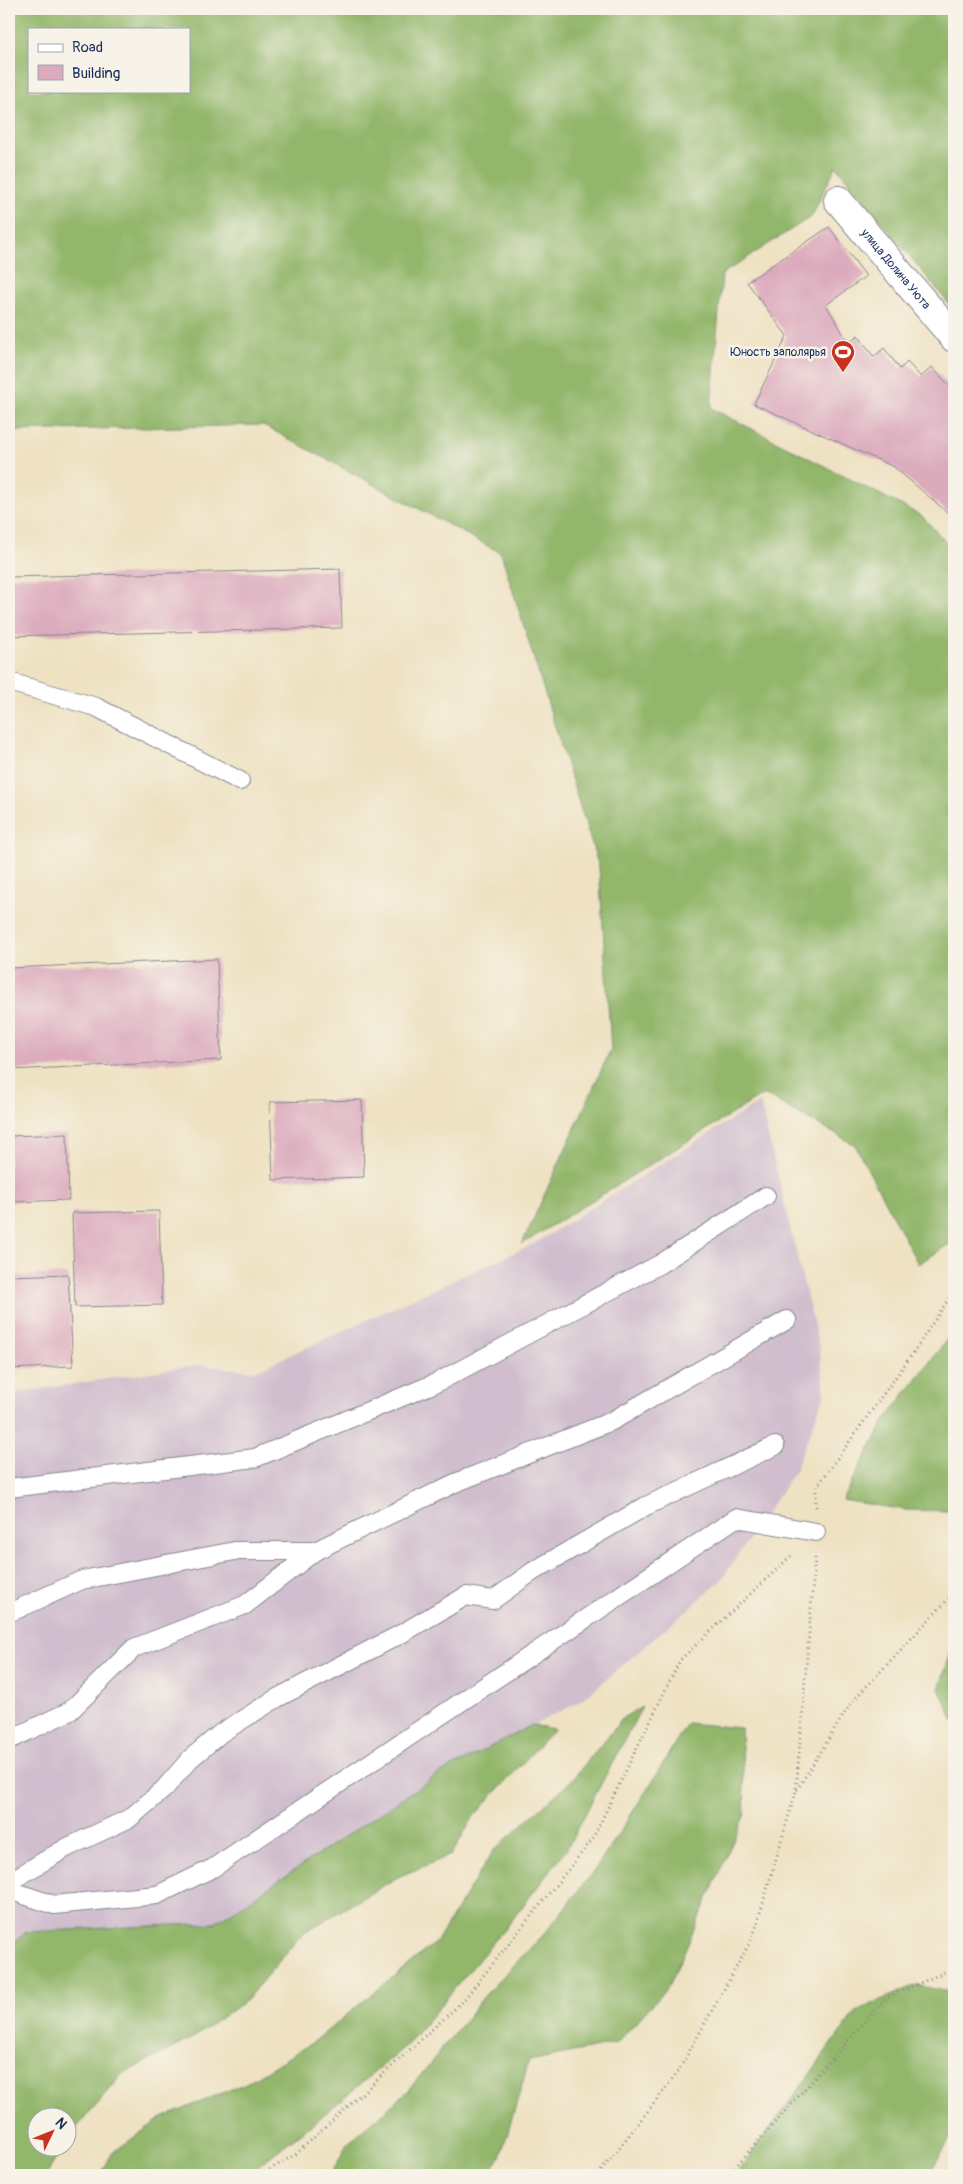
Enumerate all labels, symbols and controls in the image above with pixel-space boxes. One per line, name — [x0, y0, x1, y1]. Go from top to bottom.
legend — [28, 28, 190, 92]
text: Road — [72, 38, 103, 57]
text: Building — [72, 64, 120, 83]
street label: улица Долина Уюта — [857, 225, 934, 313]
sports icon: Юность заполярья — [830, 339, 856, 373]
place label: Юность заполярья — [731, 345, 826, 360]
north arrow — [28, 2106, 78, 2156]
text: N — [52, 2114, 71, 2133]

